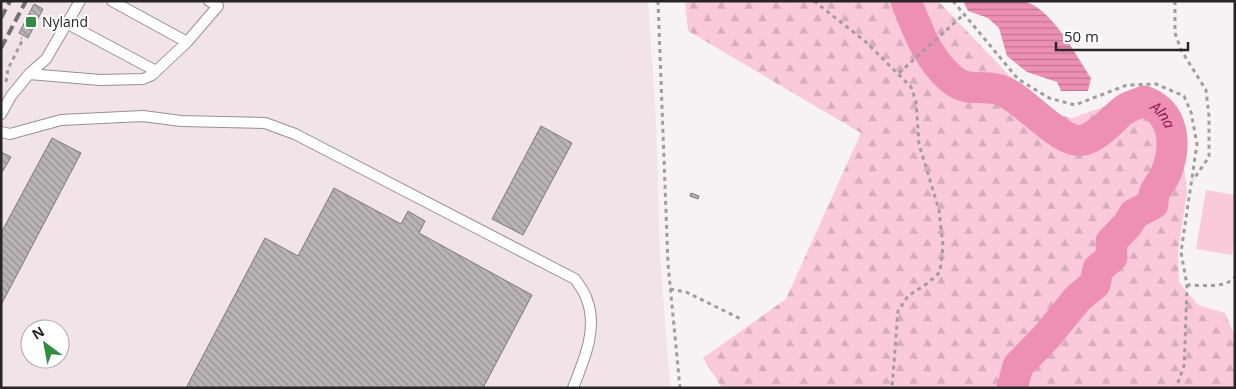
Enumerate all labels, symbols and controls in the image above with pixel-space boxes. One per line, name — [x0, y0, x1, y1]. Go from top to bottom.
place label: Nyland — [42, 12, 88, 31]
marker: Nyland — [24, 15, 38, 29]
scale bar — [1056, 20, 1188, 52]
text: 50 m — [1064, 26, 1099, 46]
water label: Alna — [1146, 95, 1180, 132]
north arrow — [20, 319, 70, 369]
text: N — [28, 321, 48, 344]

